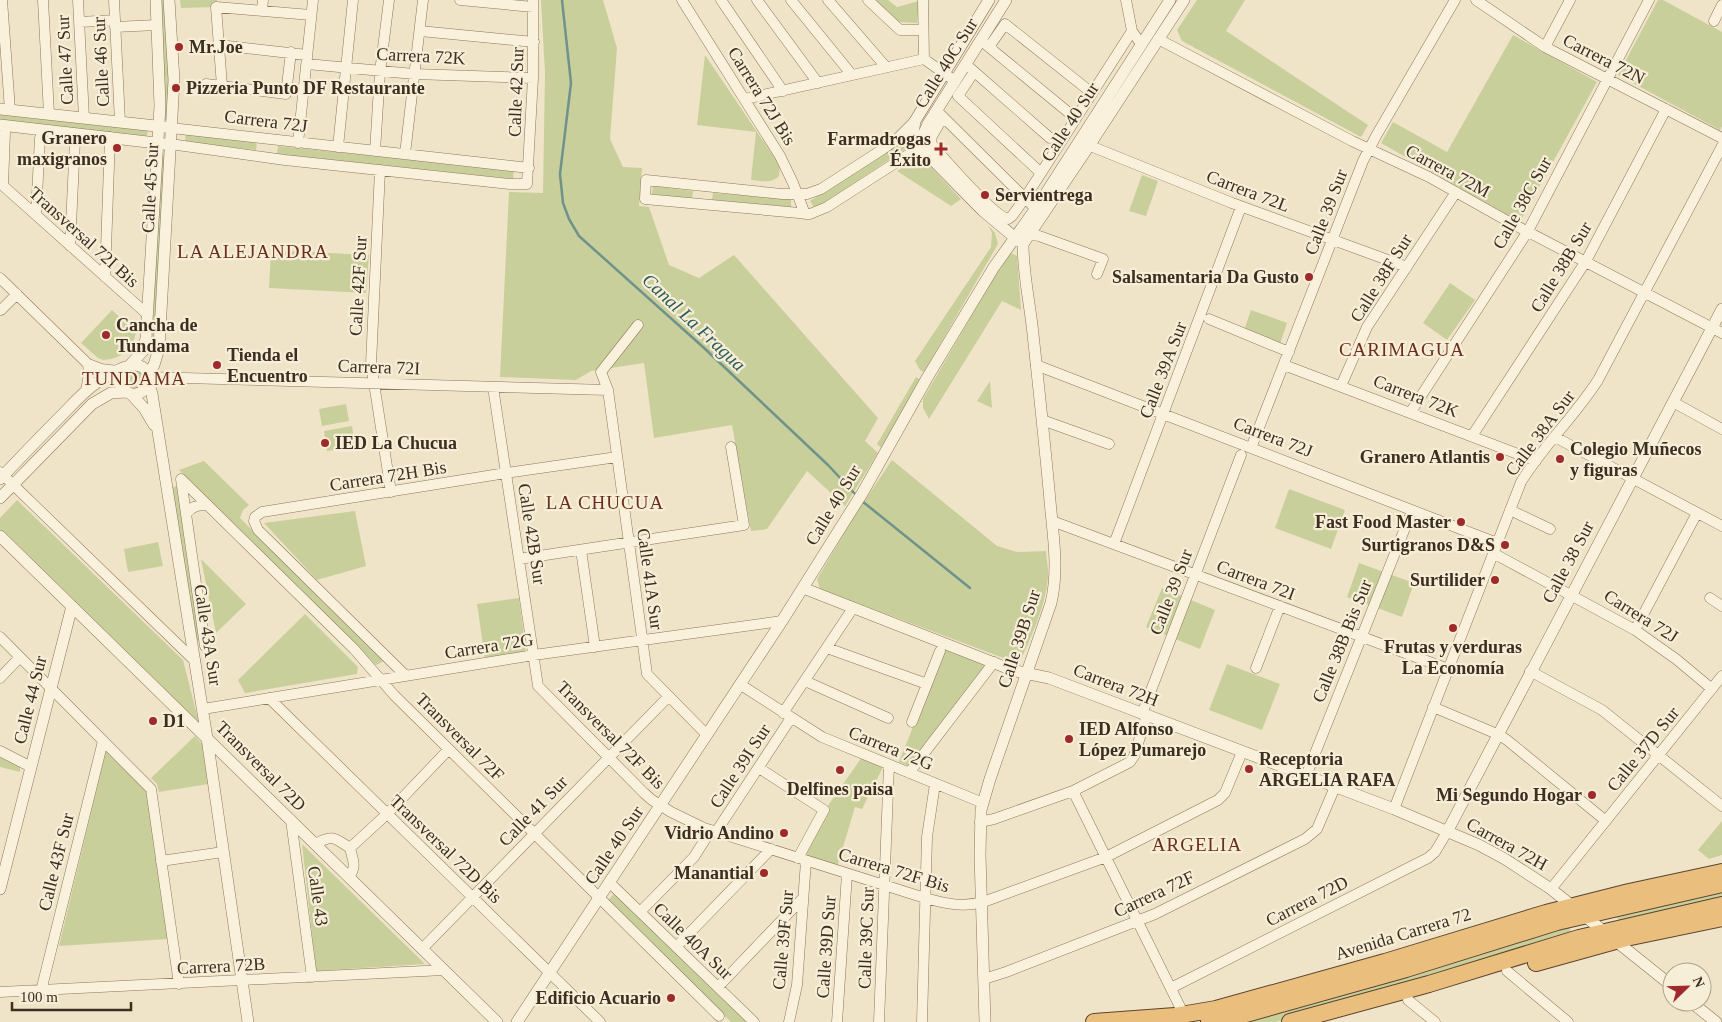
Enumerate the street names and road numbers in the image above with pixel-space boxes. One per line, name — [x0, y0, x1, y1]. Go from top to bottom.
street label: Calle 40C Sur — [910, 14, 982, 112]
street label: Calle 47 Sur — [53, 15, 77, 105]
street label: Calle 46 Sur — [89, 17, 113, 107]
street label: Carrera 72N — [1560, 30, 1648, 88]
street label: Carrera 72J Bis — [724, 43, 800, 149]
street label: Carrera 72K — [376, 44, 466, 68]
street label: Calle 42 Sur — [504, 47, 528, 137]
street label: Calle 40 Sur — [1037, 79, 1103, 165]
street label: Carrera 72J — [223, 106, 309, 136]
street label: Carrera 72M — [1402, 140, 1494, 202]
street label: Calle 45 Sur — [138, 143, 162, 233]
street label: Calle 38C Sur — [1489, 154, 1555, 252]
street label: Carrera 72L — [1204, 166, 1292, 216]
street label: Calle 39 Sur — [1301, 166, 1351, 258]
street label: Transversal 72I Bis — [25, 183, 143, 291]
street label: Calle 38B Sur — [1526, 218, 1596, 316]
street label: Calle 38F Sur — [1346, 230, 1416, 326]
street label: Calle 42F Sur — [345, 236, 371, 336]
street label: Calle 39A Sur — [1135, 319, 1191, 421]
street label: Carrera 72I — [337, 356, 421, 378]
street label: Carrera 72K — [1371, 371, 1461, 421]
street label: Calle 38A Sur — [1501, 386, 1579, 480]
street label: Carrera 72J — [1230, 413, 1316, 461]
street label: Carrera 72H Bis — [328, 457, 448, 495]
street label: Calle 40 Sur — [801, 461, 865, 549]
street label: Calle 42B Sur — [514, 482, 550, 586]
street label: Calle 38 Sur — [1538, 518, 1598, 606]
street label: Calle 41A Sur — [633, 527, 667, 631]
street label: Calle 39 Sur — [1146, 546, 1196, 638]
street label: Carrera 72I — [1214, 556, 1298, 604]
street label: Calle 38B Bis Sur — [1308, 577, 1376, 705]
street label: Calle 43A Sur — [190, 583, 226, 687]
street label: Carrera 72J — [1600, 585, 1682, 647]
street label: Calle 39B Sur — [994, 587, 1044, 691]
street label: Carrera 72G — [443, 629, 535, 663]
street label: Calle 44 Sur — [9, 654, 51, 746]
street label: Carrera 72H — [1071, 660, 1161, 710]
street label: Transversal 72F Bis — [553, 677, 669, 793]
street label: Transversal 72F — [412, 689, 508, 785]
street label: Calle 37D Sur — [1603, 703, 1683, 795]
street label: Transversal 72D — [212, 717, 310, 815]
street label: Calle 39I Sur — [705, 720, 775, 812]
street label: Carrera 72G — [846, 722, 936, 774]
street label: Calle 41 Sur — [495, 772, 571, 850]
street label: Transversal 72D Bis — [386, 791, 506, 907]
street label: Calle 40 Sur — [581, 802, 647, 888]
street label: Calle 43F Sur — [34, 811, 78, 913]
street label: Carrera 72H — [1463, 814, 1551, 874]
street label: Carrera 72F Bis — [836, 844, 952, 896]
street label: Calle 43 — [304, 865, 332, 927]
street label: Carrera 72F — [1111, 867, 1197, 921]
street label: Carrera 72D — [1263, 872, 1351, 930]
street label: Calle 39C Sur — [854, 887, 878, 989]
street label: Calle 39F Sur — [769, 889, 797, 991]
street label: Calle 39D Sur — [812, 895, 840, 999]
street label: Calle 40A Sur — [649, 898, 737, 984]
street label: Avenida Carrera 72 — [1333, 904, 1473, 964]
street label: Carrera 72B — [176, 954, 266, 978]

